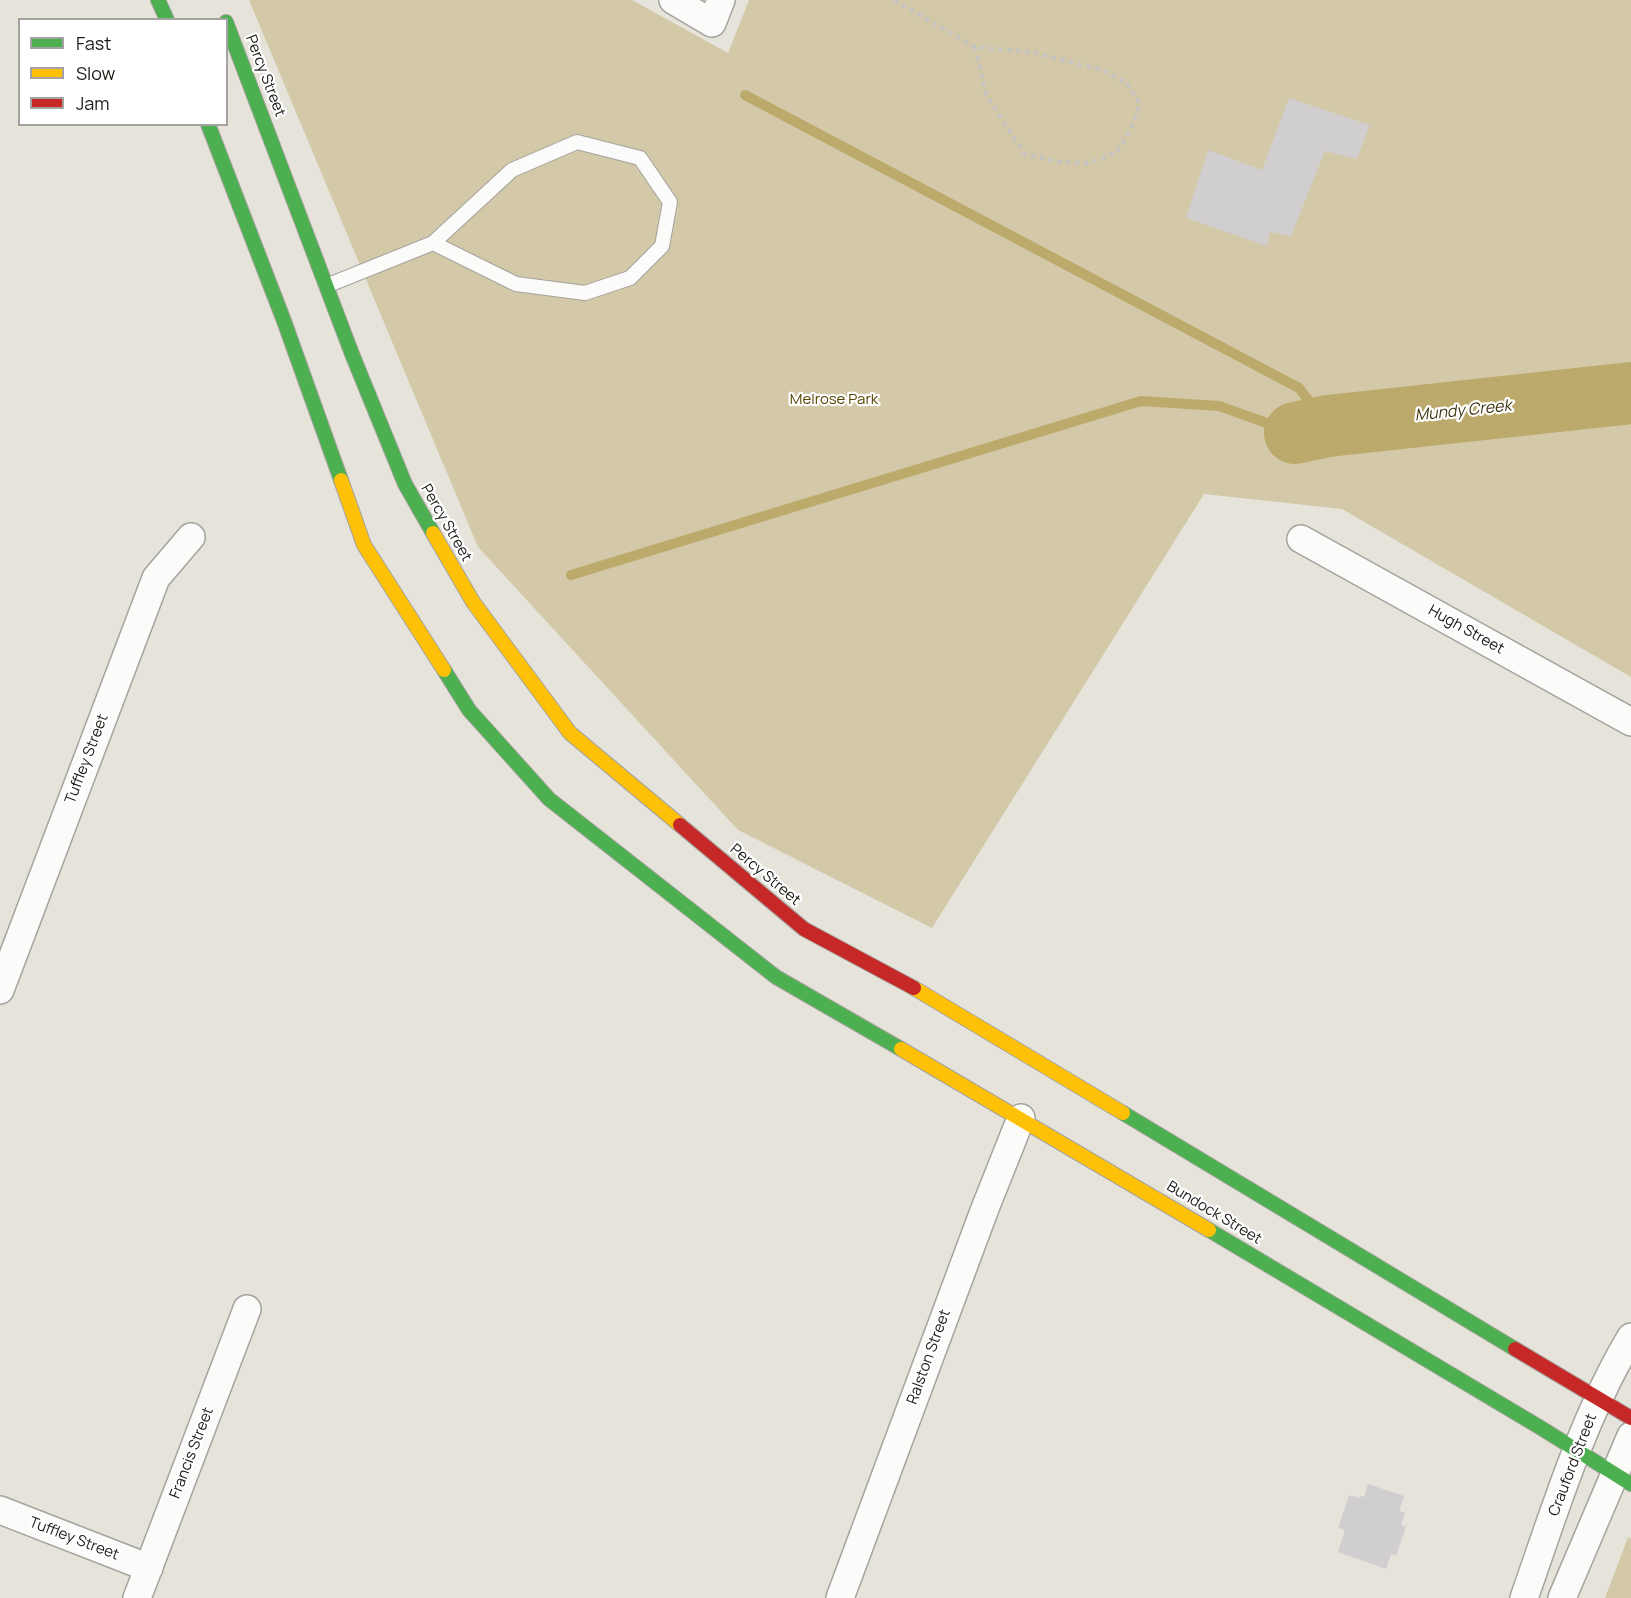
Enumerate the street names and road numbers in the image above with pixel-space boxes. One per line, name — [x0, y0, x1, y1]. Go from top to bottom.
street label: Percy Street — [241, 33, 289, 119]
street label: Percy Street — [417, 481, 475, 565]
street label: Hugh Street — [1425, 602, 1507, 658]
street label: Tuffley Street — [62, 712, 112, 806]
street label: Percy Street — [726, 840, 804, 910]
street label: Bundock Street — [1163, 1178, 1265, 1248]
street label: Ralston Street — [903, 1307, 955, 1407]
street label: Francis Street — [166, 1405, 218, 1501]
street label: Crauford Street — [1545, 1411, 1601, 1519]
street label: Tuffley Street — [27, 1514, 121, 1564]

